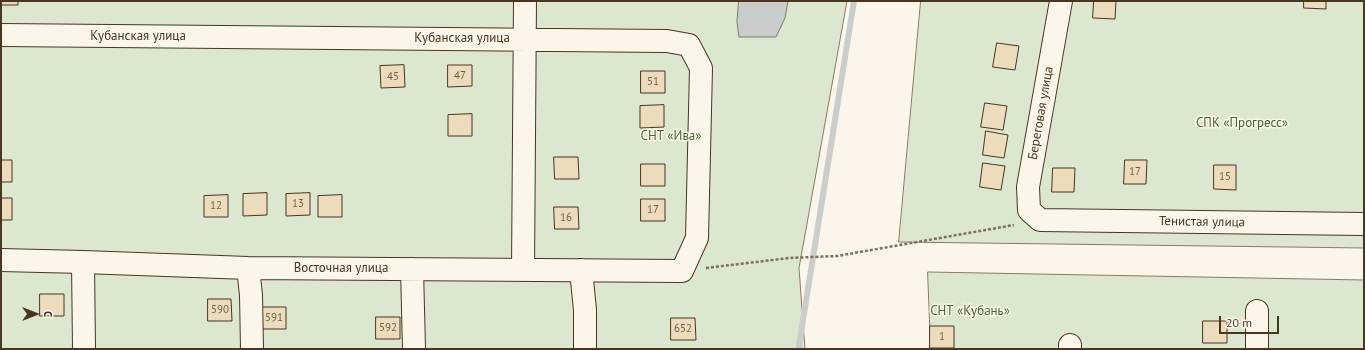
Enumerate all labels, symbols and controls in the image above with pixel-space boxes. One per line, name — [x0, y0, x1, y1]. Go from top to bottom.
street label: Кубанская улица — [90, 28, 186, 44]
street label: Кубанская улица — [414, 30, 510, 46]
street label: Береговая улица — [1025, 65, 1057, 161]
house number: 47 — [454, 69, 466, 83]
house number: 45 — [387, 70, 399, 84]
house number: 51 — [647, 75, 659, 89]
park label: СПК «Прогресс» — [1196, 115, 1288, 131]
park label: СНТ «Ива» — [640, 128, 702, 144]
house number: 17 — [1129, 165, 1141, 179]
house number: 15 — [1219, 170, 1231, 184]
house number: 13 — [292, 197, 304, 211]
house number: 12 — [210, 199, 222, 213]
house number: 17 — [647, 203, 659, 217]
house number: 16 — [560, 211, 572, 225]
street label: Тенистая улица — [1159, 213, 1245, 231]
street label: Восточная улица — [294, 260, 388, 276]
north arrow — [16, 294, 56, 334]
house number: 590 — [211, 303, 229, 317]
park label: СНТ «Кубань» — [930, 303, 1010, 319]
scale bar — [1221, 308, 1281, 334]
text: С — [41, 311, 55, 317]
house number: 591 — [265, 311, 283, 325]
text: 20 m — [1226, 315, 1252, 330]
house number: 592 — [379, 321, 397, 335]
house number: 652 — [674, 322, 692, 336]
house number: 1 — [939, 330, 945, 344]

